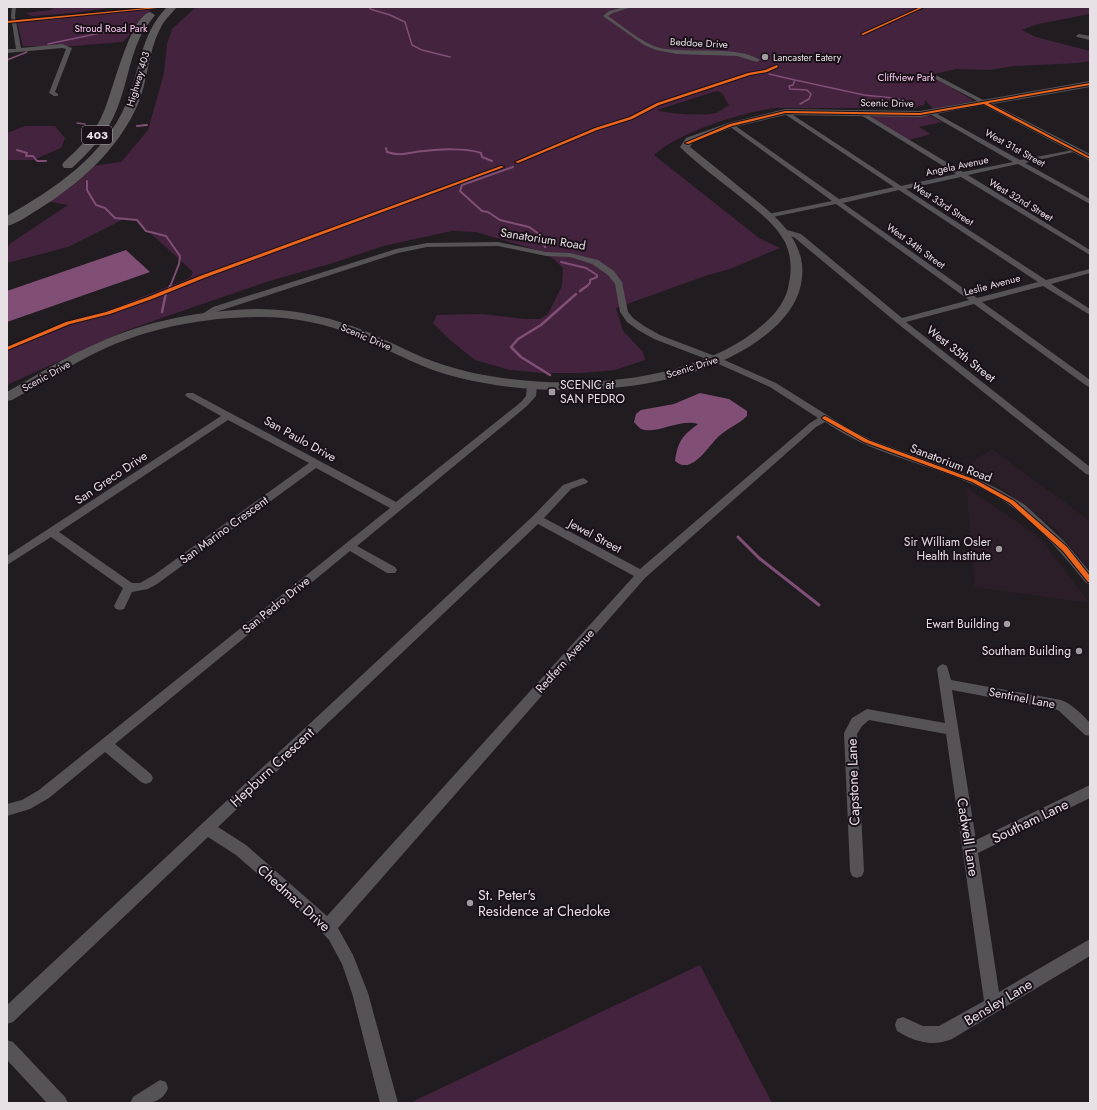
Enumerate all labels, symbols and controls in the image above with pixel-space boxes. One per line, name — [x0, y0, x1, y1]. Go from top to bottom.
park label: Stroud Road Park — [75, 21, 148, 36]
street label: Beddoe Drive — [670, 34, 728, 52]
street label: Highway 403 — [123, 49, 154, 108]
place label: Lancaster Eatery — [773, 50, 842, 65]
marker: Lancaster Eatery — [760, 52, 770, 62]
park label: Cliffview Park — [877, 70, 935, 85]
street label: Scenic Drive — [860, 95, 914, 111]
street label: West 31st Street — [982, 125, 1048, 171]
road number: 403 — [82, 126, 112, 144]
street label: Angela Avenue — [924, 152, 990, 180]
street label: West 32nd Street — [986, 175, 1057, 225]
street label: West 33rd Street — [909, 178, 977, 230]
street label: West 34th Street — [883, 220, 949, 273]
street label: Sanatorium Road — [499, 223, 587, 255]
street label: Leslie Avenue — [962, 270, 1022, 300]
street label: Scenic Drive — [339, 320, 393, 354]
street label: West 35th Street — [923, 321, 999, 387]
street label: Scenic Drive — [664, 352, 720, 382]
street label: Scenic Drive — [19, 357, 73, 395]
place label: SCENIC at SAN PEDRO — [560, 376, 625, 408]
marker: SCENIC at SAN PEDRO — [547, 387, 557, 397]
street label: San Paulo Drive — [261, 412, 339, 466]
street label: Sanatorium Road — [908, 439, 994, 487]
street label: San Greco Drive — [71, 447, 151, 509]
street label: San Marino Crescent — [176, 492, 272, 568]
street label: Jewel Street — [563, 513, 625, 558]
place label: Sir William Osler Health Institute — [904, 533, 992, 565]
marker: Sir William Osler Health Institute — [994, 544, 1004, 554]
street label: San Pedro Drive — [238, 572, 314, 638]
place label: Ewart Building — [926, 615, 999, 633]
marker: Ewart Building — [1002, 619, 1012, 629]
street label: Redfern Avenue — [531, 625, 599, 697]
place label: Southam Building — [982, 642, 1071, 660]
marker: Southam Building — [1074, 646, 1084, 656]
street label: Sentinel Lane — [987, 683, 1057, 713]
street label: Hepburn Crescent — [225, 722, 319, 811]
street label: Capstone Lane — [841, 738, 865, 826]
street label: Southam Lane — [988, 794, 1072, 848]
street label: Cadwell Lane — [952, 796, 984, 878]
street label: Chedmac Drive — [253, 860, 335, 936]
place label: St. Peter's Residence at Chedoke — [478, 885, 610, 921]
marker: St. Peter's Residence at Chedoke — [465, 898, 475, 908]
street label: Bensley Lane — [960, 974, 1036, 1030]

